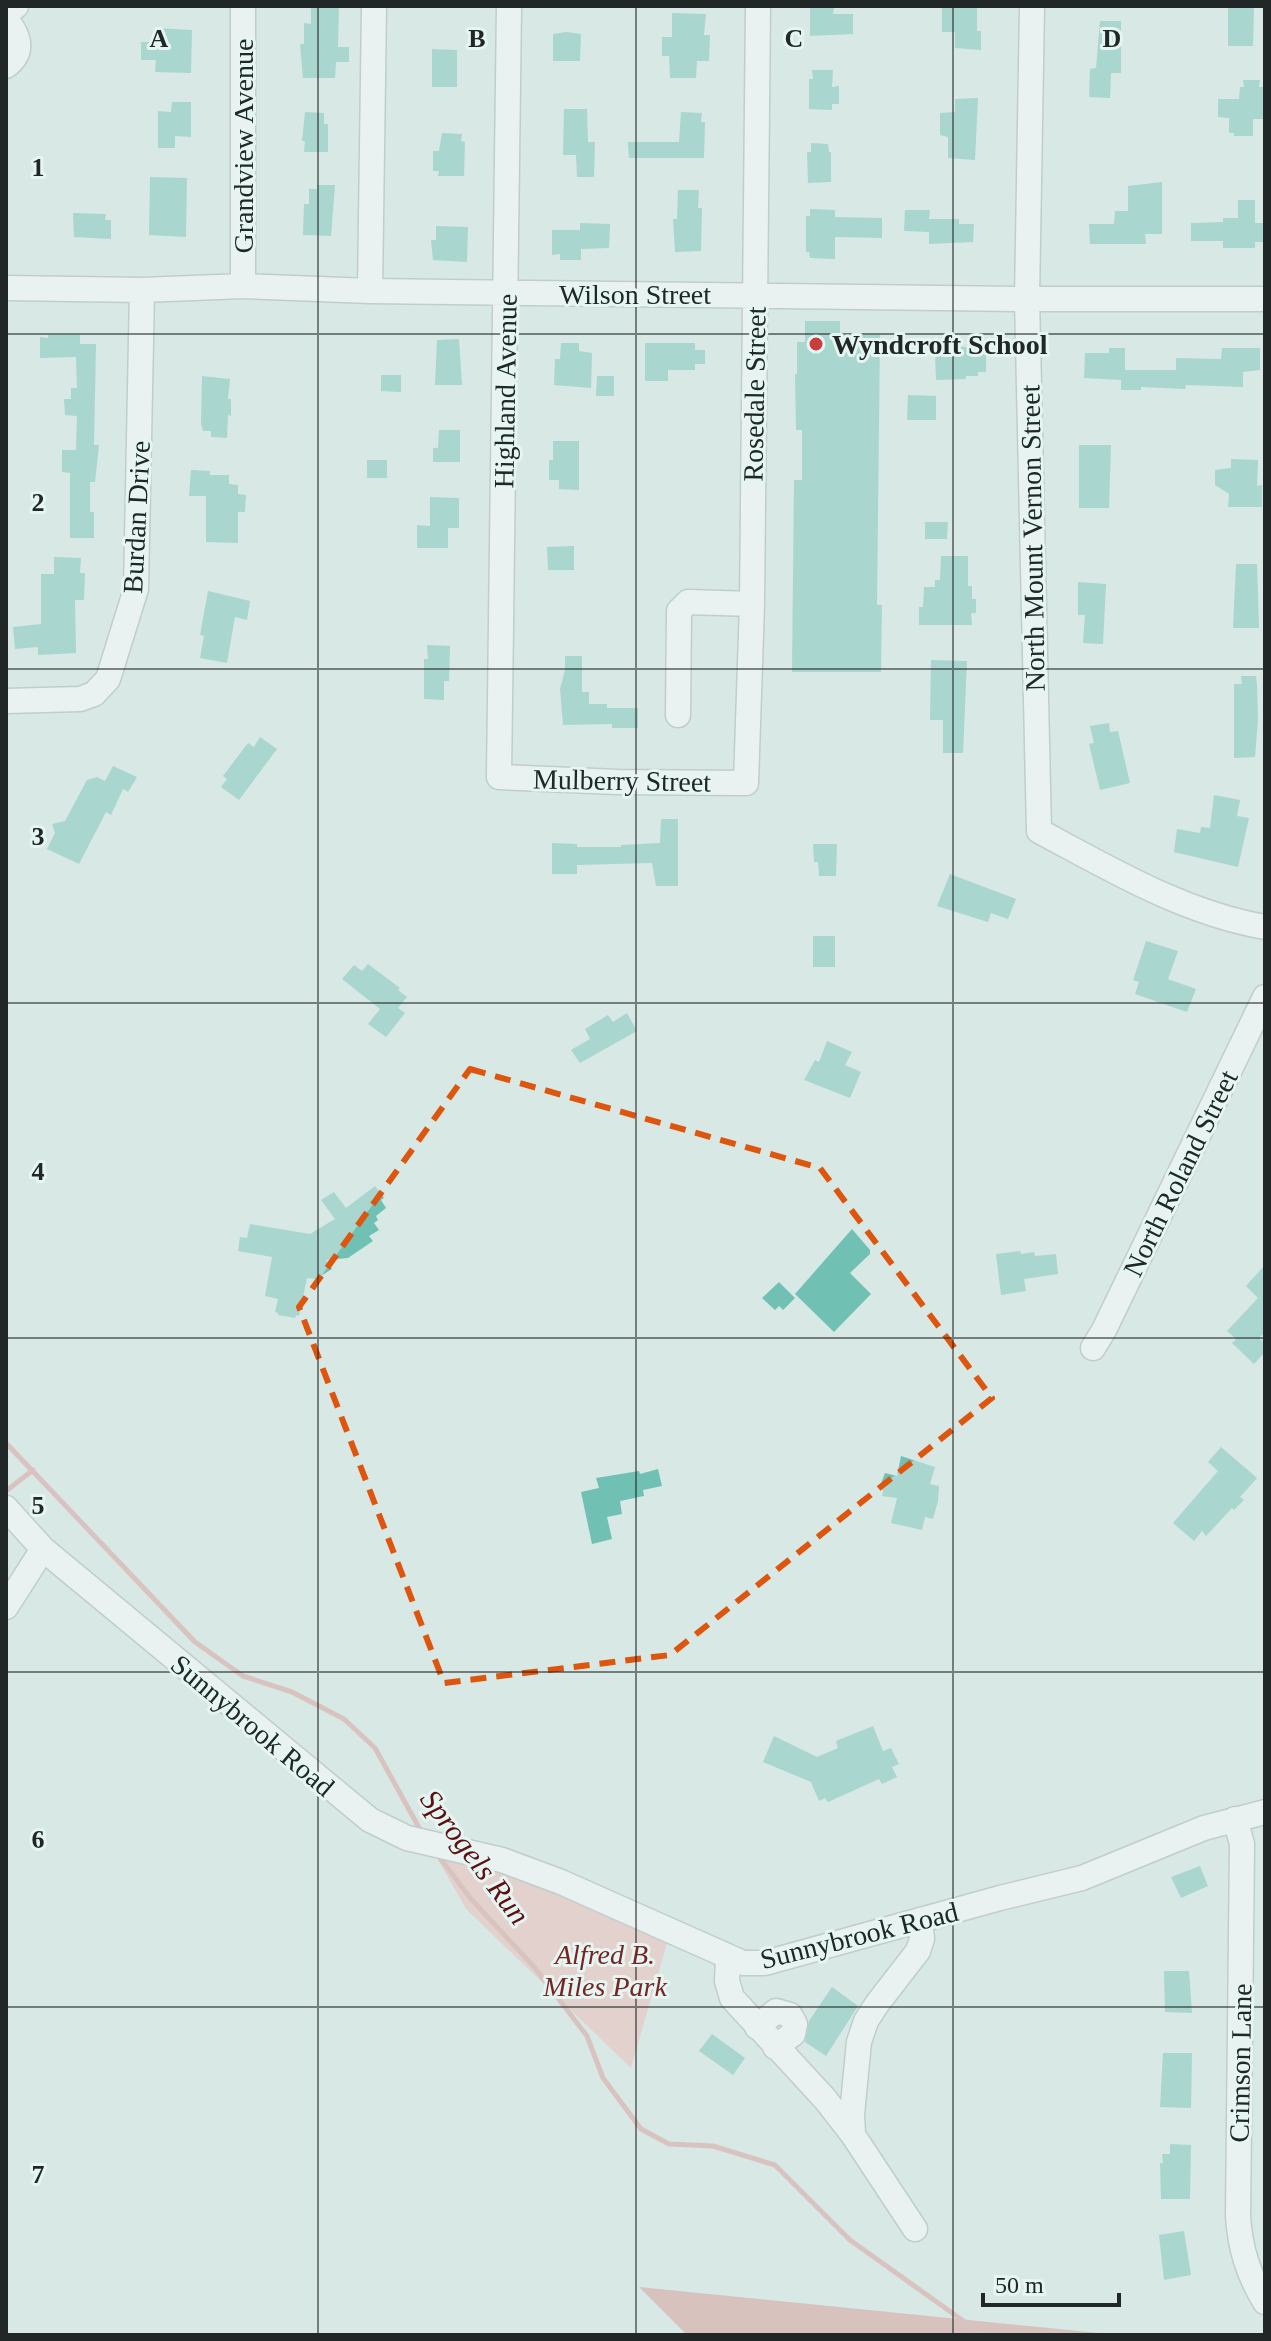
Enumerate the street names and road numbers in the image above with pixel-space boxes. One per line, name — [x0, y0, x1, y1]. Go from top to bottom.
street label: Grandview Avenue — [228, 39, 259, 253]
street label: Wilson Street — [559, 279, 711, 310]
street label: Highland Avenue — [488, 293, 523, 489]
street label: Rosedale Street — [737, 306, 772, 482]
street label: North Mount Vernon Street — [1014, 384, 1051, 692]
street label: Burdan Drive — [117, 440, 156, 594]
street label: Mulberry Street — [533, 763, 712, 798]
street label: North Roland Street — [1117, 1065, 1244, 1281]
street label: Sunnybrook Road — [165, 1648, 340, 1802]
street label: Sunnybrook Road — [757, 1896, 961, 1975]
street label: Crimson Lane — [1224, 1983, 1257, 2143]

